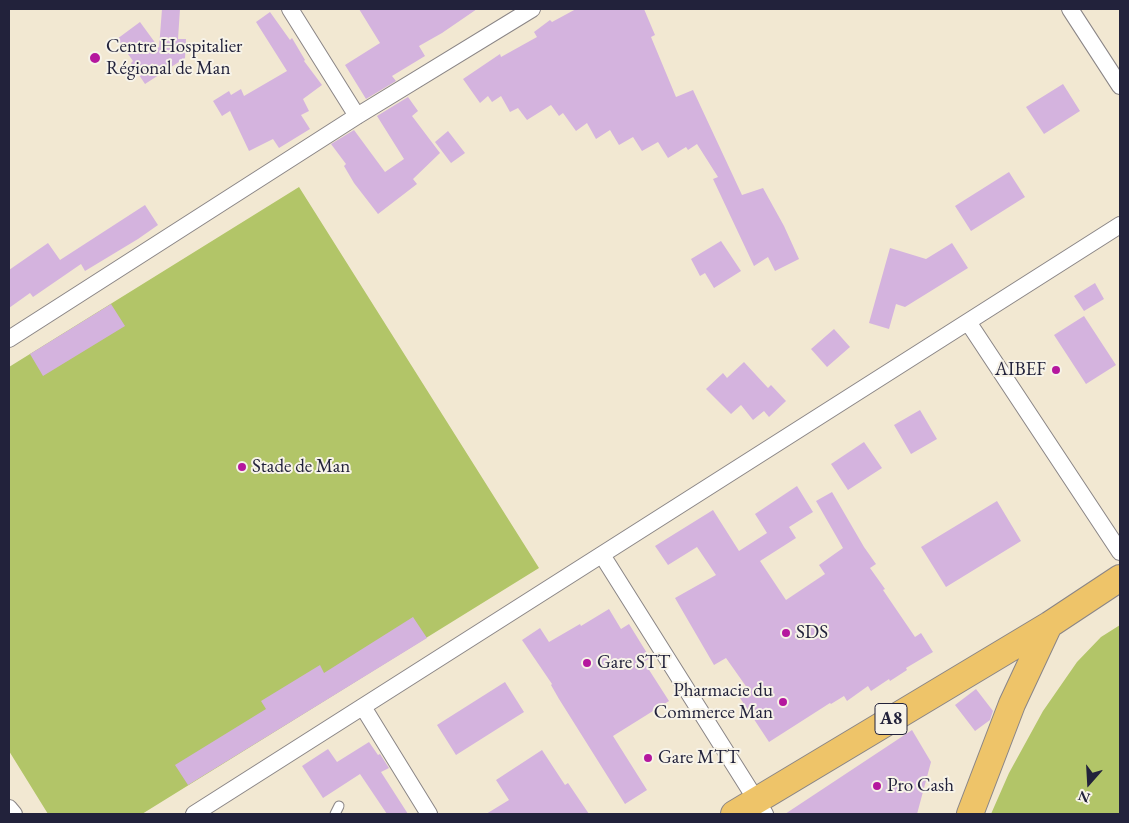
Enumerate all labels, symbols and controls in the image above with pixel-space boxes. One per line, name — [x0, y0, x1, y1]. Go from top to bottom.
place label: Centre Hospitalier Régional de Man — [106, 36, 242, 80]
marker: Centre Hospitalier Régional de Man — [88, 51, 102, 65]
place label: AIBEF — [995, 359, 1046, 381]
marker: AIBEF — [1050, 364, 1062, 376]
place label: Stade de Man — [252, 456, 350, 478]
marker: Stade de Man — [236, 461, 248, 473]
place label: SDS — [796, 622, 828, 644]
marker: SDS — [780, 627, 792, 639]
place label: Gare STT — [597, 652, 670, 674]
marker: Gare STT — [581, 657, 593, 669]
place label: Pharmacie du Commerce Man — [654, 680, 773, 724]
marker: Pharmacie du Commerce Man — [777, 696, 789, 708]
road number: A8 — [875, 704, 907, 734]
place label: Gare MTT — [658, 747, 740, 769]
marker: Gare MTT — [642, 752, 654, 764]
north arrow — [1064, 758, 1114, 808]
place label: Pro Cash — [887, 775, 954, 797]
marker: Pro Cash — [871, 780, 883, 792]
text: N — [1076, 787, 1092, 808]

